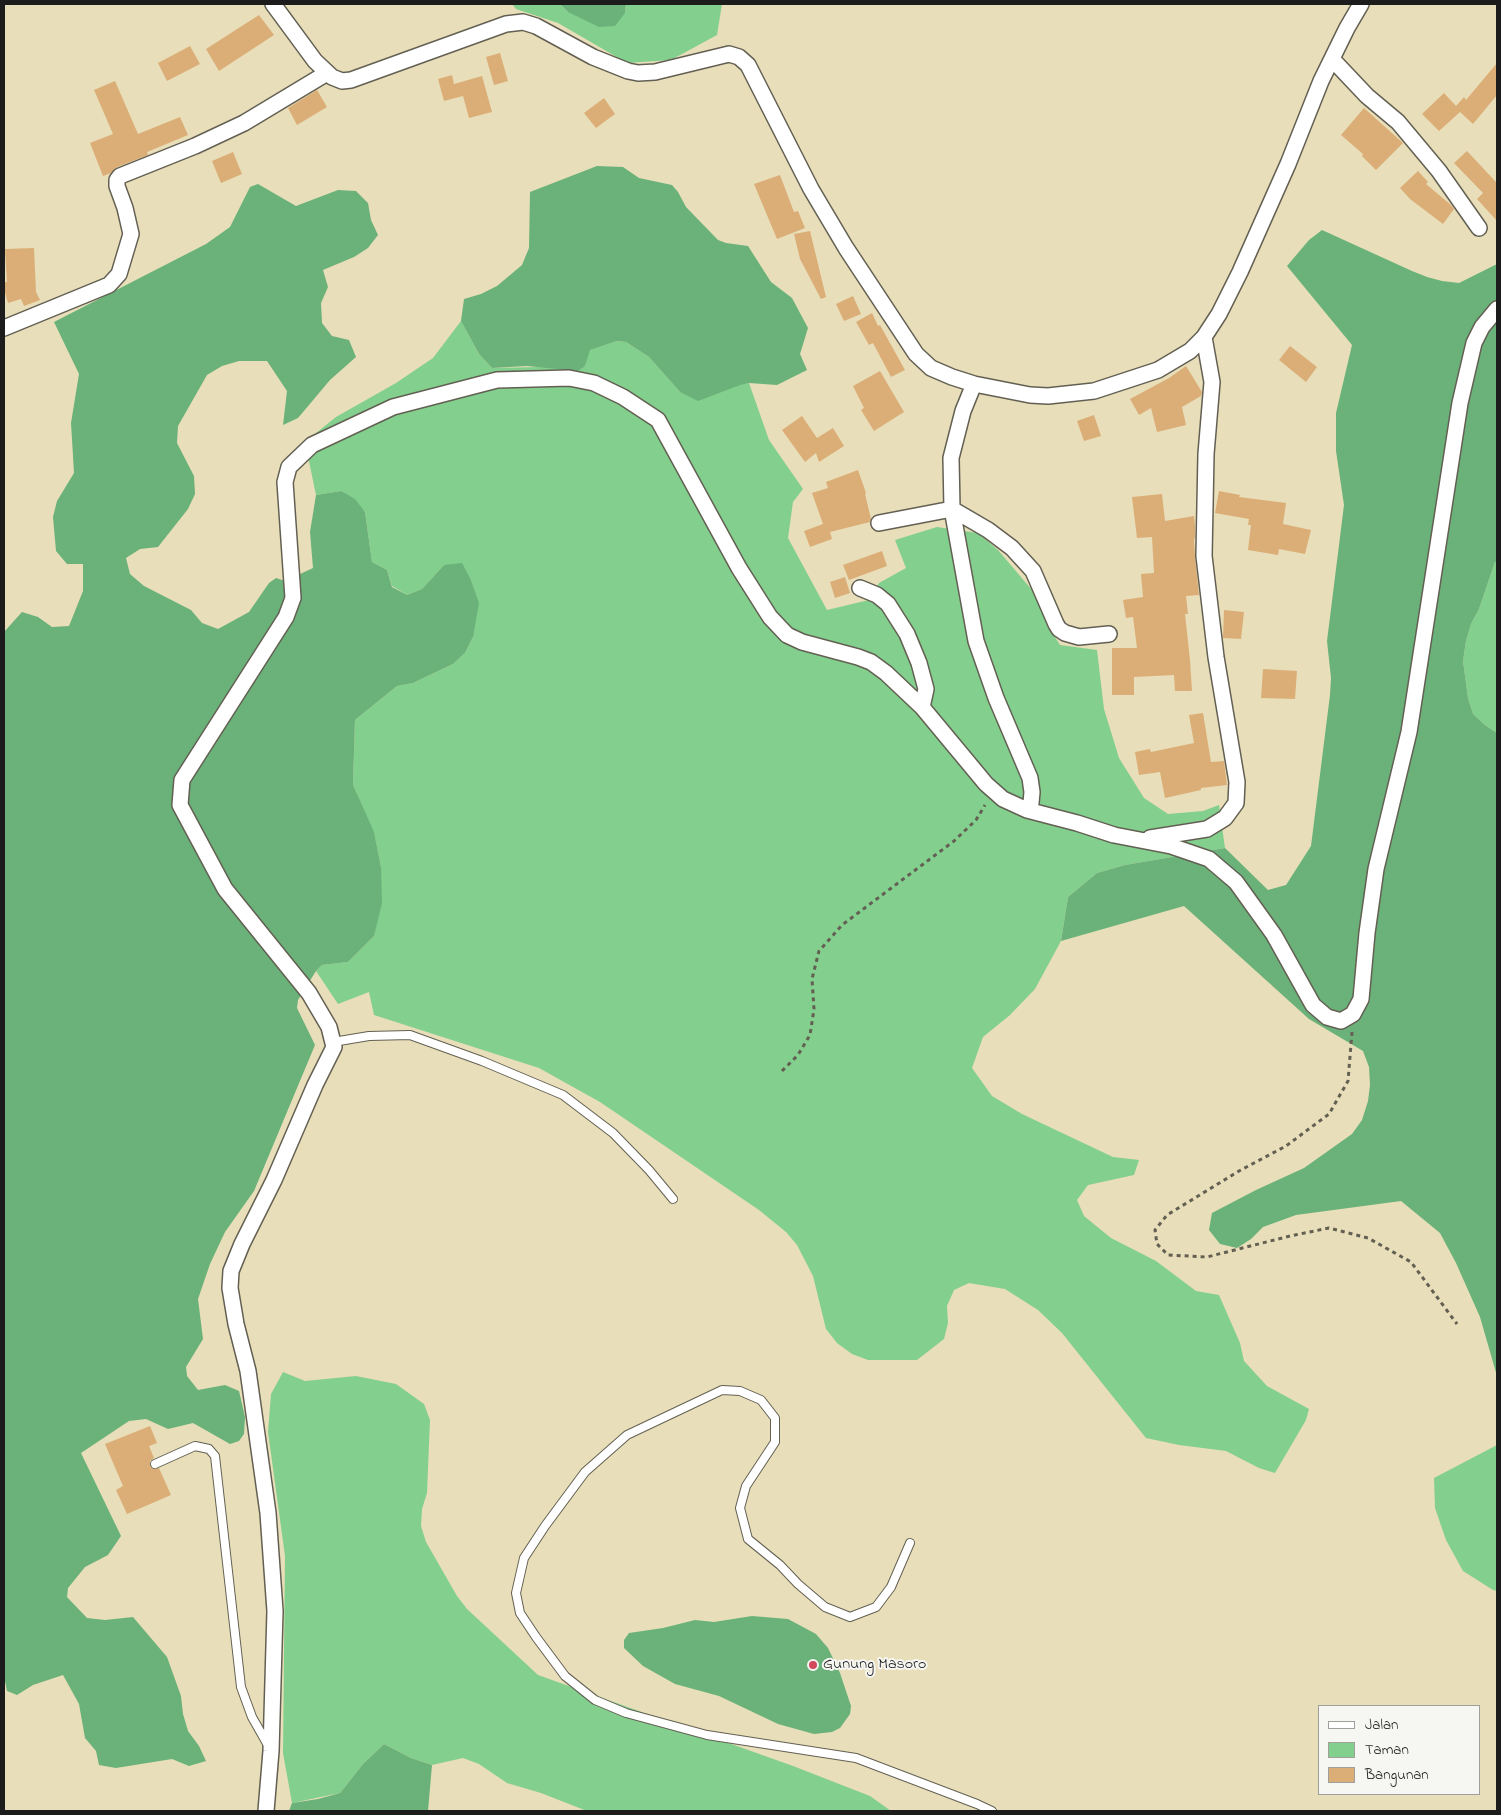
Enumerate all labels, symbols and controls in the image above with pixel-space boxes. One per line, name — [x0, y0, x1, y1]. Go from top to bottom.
place label: Gunung Masoro — [823, 1655, 926, 1675]
marker: Gunung Masoro — [807, 1659, 819, 1671]
legend — [1318, 1705, 1481, 1795]
text: Jalan — [1365, 1714, 1398, 1736]
text: Taman — [1365, 1739, 1409, 1761]
text: Bangunan — [1365, 1764, 1429, 1786]

